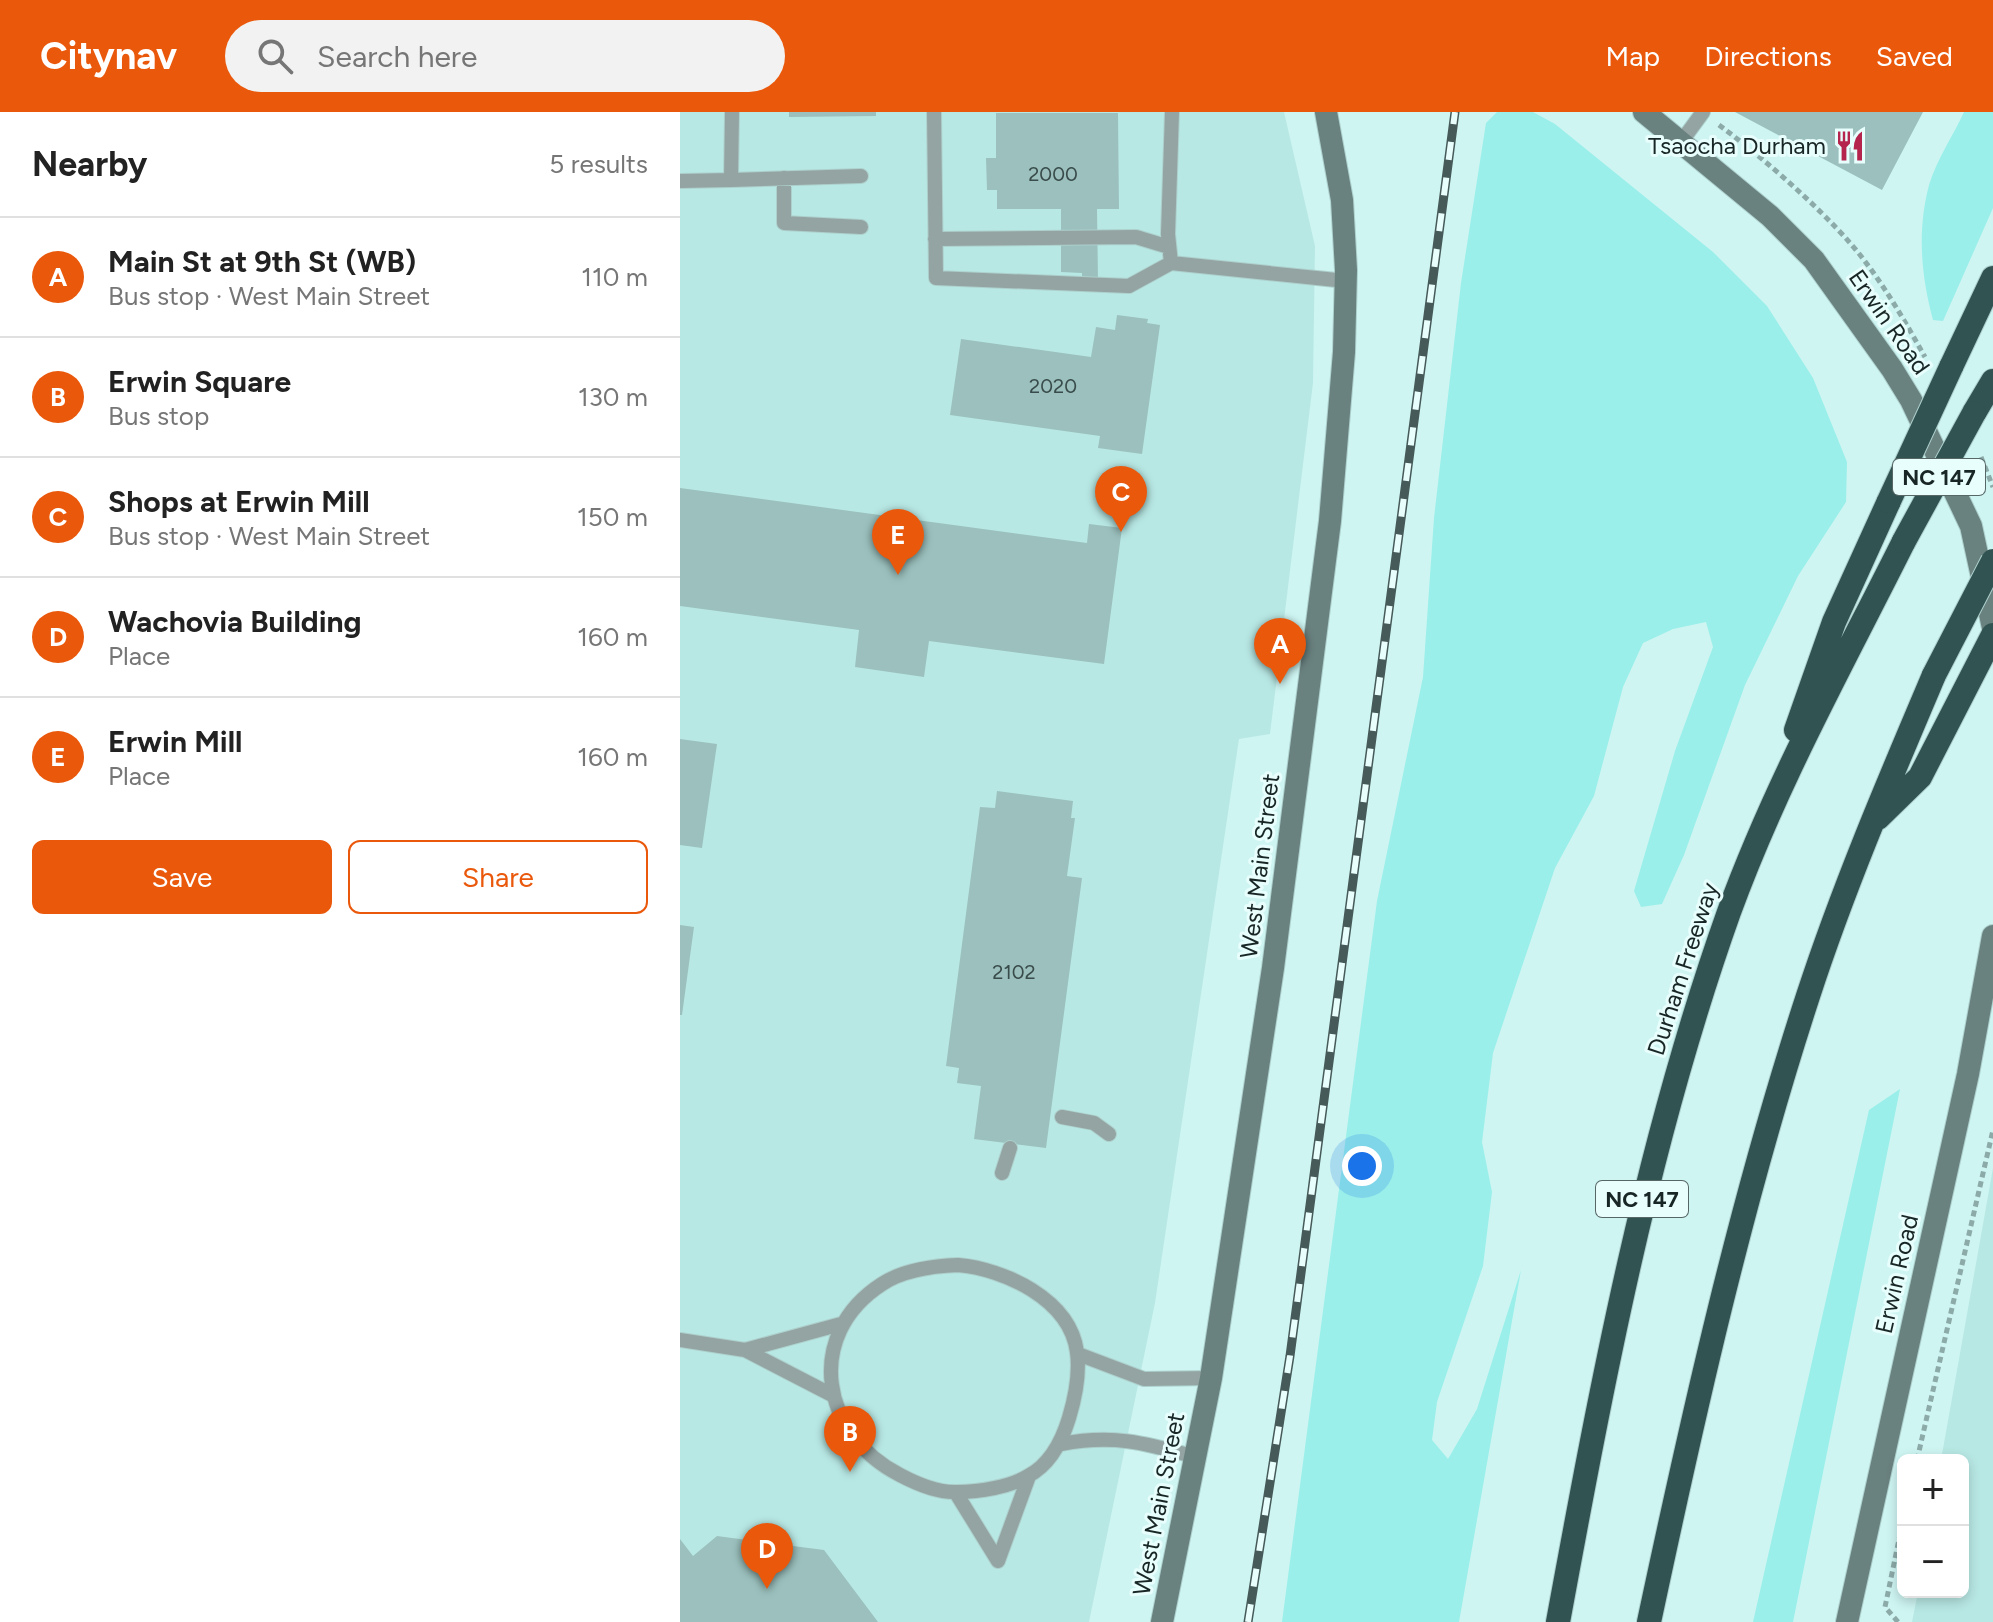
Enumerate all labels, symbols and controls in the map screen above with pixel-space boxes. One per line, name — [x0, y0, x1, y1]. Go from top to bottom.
search box — [225, 20, 785, 92]
text: Citynav — [40, 33, 177, 79]
icon: search — [253, 34, 297, 78]
text: Search here — [317, 38, 477, 75]
text: Map — [1606, 39, 1660, 73]
text: Directions — [1704, 39, 1832, 73]
text: Saved — [1876, 39, 1953, 73]
restaurant icon: Tsaocha Durham — [1833, 129, 1867, 163]
place label: Tsaocha Durham — [1648, 131, 1826, 160]
text: Nearby — [32, 144, 147, 185]
text: 5 results — [549, 148, 648, 180]
house number: 2000 — [1028, 162, 1078, 186]
text: Main St at 9th St (WB) — [108, 243, 416, 280]
text: A — [49, 261, 67, 293]
text: 110 m — [581, 261, 648, 293]
street label: Erwin Road — [1843, 264, 1936, 380]
text: Bus stop · West Main Street — [108, 280, 430, 312]
text: Erwin Square — [108, 363, 291, 400]
house number: 2020 — [1029, 374, 1077, 398]
text: B — [50, 381, 66, 413]
text: 130 m — [578, 381, 648, 413]
text: Bus stop — [108, 400, 209, 432]
road number: NC 147 — [1893, 459, 1985, 495]
pin: C — [1095, 466, 1147, 532]
text: Shops at Erwin Mill — [108, 483, 370, 520]
text: C — [49, 501, 67, 533]
text: 150 m — [577, 501, 648, 533]
pin: E — [872, 509, 924, 575]
text: Bus stop · West Main Street — [108, 520, 430, 552]
text: Wachovia Building — [108, 603, 362, 640]
pin: A — [1254, 618, 1306, 684]
text: D — [49, 621, 67, 653]
text: 160 m — [577, 621, 648, 653]
text: Place — [108, 640, 170, 672]
text: Erwin Mill — [108, 723, 242, 760]
text: E — [50, 741, 66, 773]
text: 160 m — [577, 741, 648, 773]
text: Place — [108, 760, 170, 792]
street label: West Main Street — [1234, 772, 1285, 960]
button: Save — [32, 840, 332, 914]
button: Share — [348, 840, 648, 914]
street label: Durham Freeway — [1641, 878, 1724, 1059]
house number: 2102 — [992, 960, 1036, 984]
your location — [1342, 1146, 1382, 1186]
road number: NC 147 — [1596, 1181, 1688, 1217]
street label: Erwin Road — [1869, 1212, 1924, 1336]
pin: B — [824, 1406, 876, 1472]
street label: West Main Street — [1127, 1410, 1190, 1598]
map controls — [1897, 1454, 1969, 1598]
button: + — [1897, 1454, 1969, 1526]
pin: D — [741, 1523, 793, 1589]
button: − — [1897, 1526, 1969, 1598]

